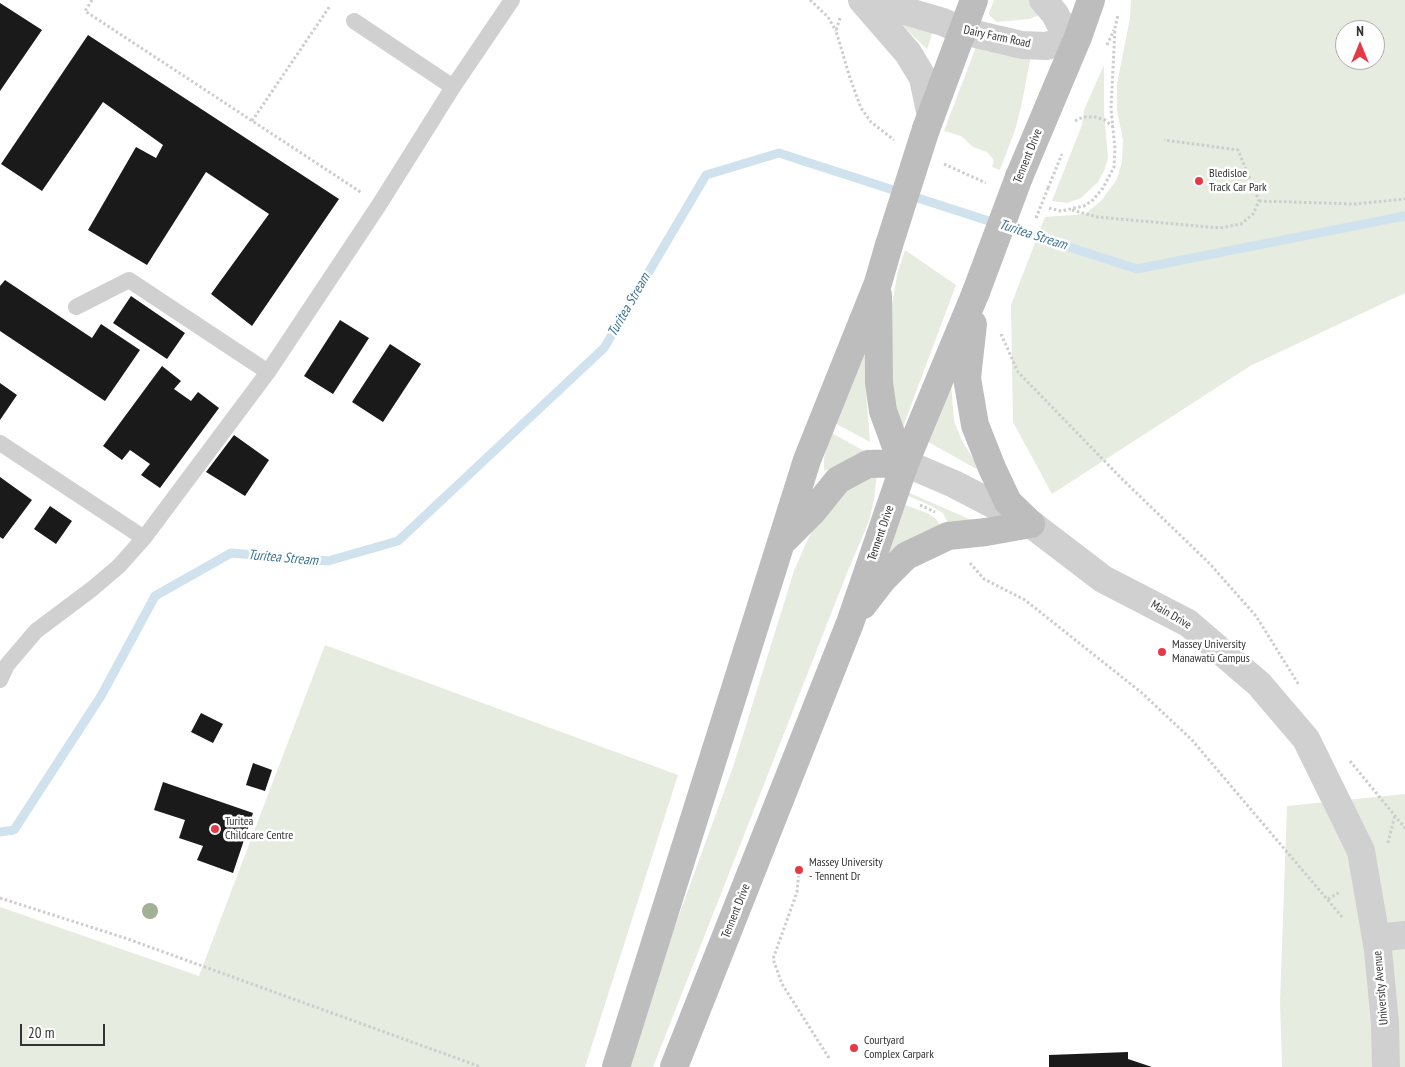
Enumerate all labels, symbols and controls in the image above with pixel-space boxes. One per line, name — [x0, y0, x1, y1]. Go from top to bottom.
north arrow — [1335, 20, 1385, 70]
text: N — [1356, 22, 1364, 40]
street label: Dairy Farm Road — [962, 23, 1032, 51]
street label: Tennent Drive — [1011, 127, 1045, 185]
place label: Bledisloe Track Car Park — [1209, 167, 1267, 195]
marker: Bledisloe Track Car Park — [1193, 175, 1205, 187]
water label: Turitea Stream — [997, 216, 1069, 254]
water label: Turitea Stream — [604, 270, 654, 340]
street label: Tennent Drive — [865, 503, 897, 563]
water label: Turitea Stream — [247, 547, 319, 569]
street label: Main Drive — [1148, 598, 1194, 632]
place label: Massey University Manawatū Campus — [1172, 638, 1250, 666]
marker: Massey University Manawatū Campus — [1156, 646, 1168, 658]
place label: Turitea Childcare Centre — [225, 815, 293, 843]
marker: Turitea Childcare Centre — [209, 823, 221, 835]
place label: Massey University - Tennent Dr — [809, 856, 883, 884]
marker: Massey University - Tennent Dr — [793, 864, 805, 876]
street label: Tennent Drive — [719, 882, 753, 940]
street label: University Avenue — [1371, 950, 1391, 1026]
scale bar — [22, 1014, 108, 1046]
text: 20 m — [28, 1023, 54, 1042]
place label: Courtyard Complex Carpark — [864, 1034, 934, 1062]
marker: Courtyard Complex Carpark — [848, 1042, 860, 1054]

